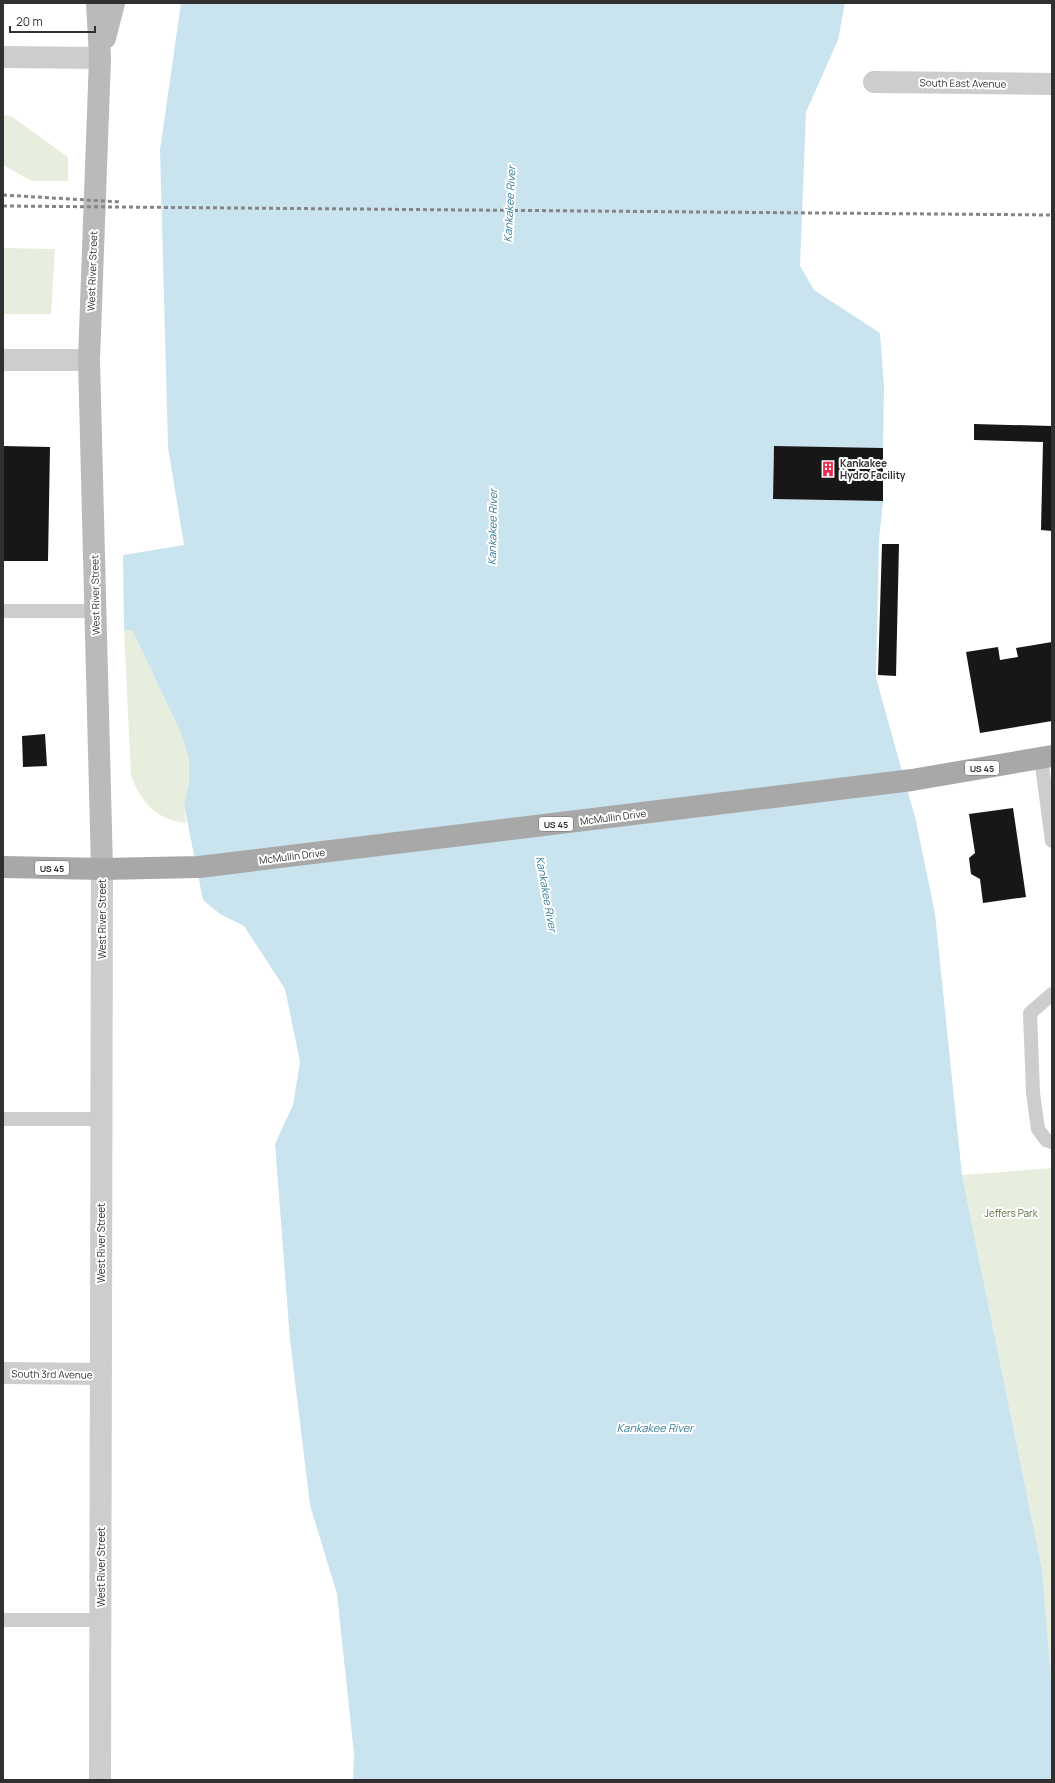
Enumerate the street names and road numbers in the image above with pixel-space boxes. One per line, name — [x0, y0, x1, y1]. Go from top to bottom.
street label: South East Avenue — [920, 75, 1007, 91]
street label: West River Street — [84, 231, 100, 311]
street label: West River Street — [87, 555, 103, 635]
road number: US 45 — [965, 761, 999, 775]
street label: McMullin Drive — [579, 806, 647, 828]
road number: US 45 — [539, 817, 573, 831]
street label: McMullin Drive — [258, 845, 326, 867]
road number: US 45 — [35, 861, 69, 875]
street label: West River Street — [95, 879, 109, 959]
street label: West River Street — [94, 1203, 108, 1283]
street label: South 3rd Avenue — [11, 1366, 93, 1382]
street label: West River Street — [94, 1527, 108, 1607]

